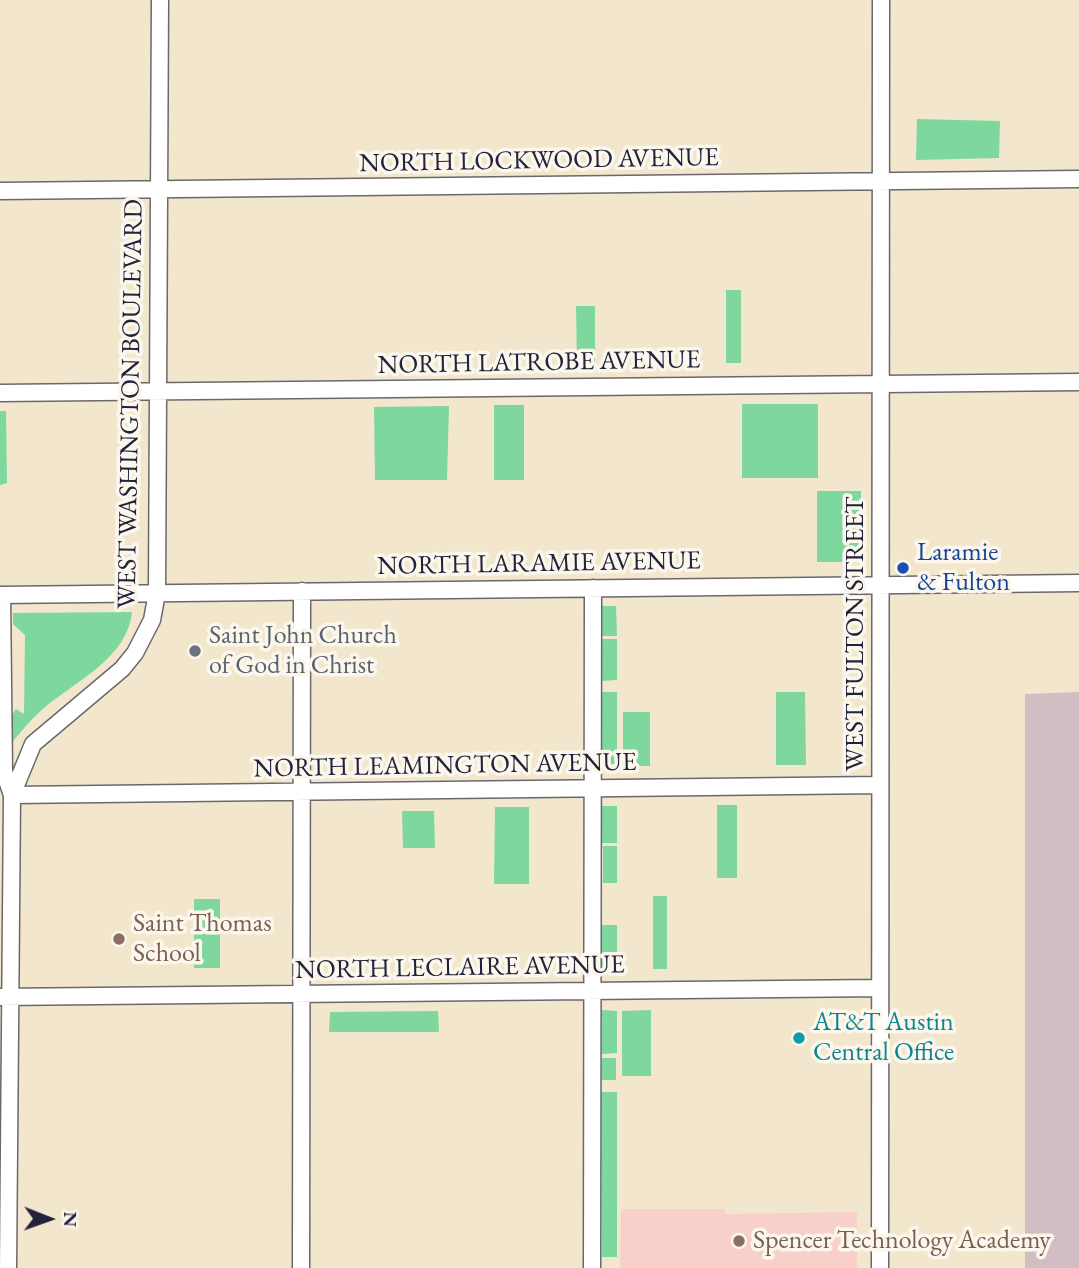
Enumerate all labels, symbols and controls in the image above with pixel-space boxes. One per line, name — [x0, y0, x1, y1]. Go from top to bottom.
street label: NORTH LOCKWOOD AVENUE — [359, 142, 719, 180]
street label: WEST WASHINGTON BOULEVARD — [112, 199, 150, 609]
street label: NORTH LATROBE AVENUE — [377, 345, 701, 381]
street label: WEST FULTON STREET — [840, 496, 872, 772]
place label: Laramie & Fulton — [917, 537, 1010, 598]
street label: NORTH LARAMIE AVENUE — [377, 546, 701, 582]
marker: Laramie & Fulton — [895, 560, 911, 576]
place label: Saint John Church of God in Christ — [209, 620, 397, 682]
marker: Saint John Church of God in Christ — [187, 643, 203, 659]
street label: NORTH LEAMINGTON AVENUE — [253, 747, 637, 785]
place label: Saint Thomas School — [133, 908, 272, 970]
marker: Saint Thomas School — [111, 931, 127, 947]
street label: NORTH LECLAIRE AVENUE — [295, 950, 625, 986]
place label: AT&T Austin Central Office — [813, 1007, 954, 1068]
marker: AT&T Austin Central Office — [791, 1030, 807, 1046]
north arrow — [14, 1184, 84, 1254]
text: N — [58, 1211, 83, 1227]
place label: Spencer Technology Academy — [753, 1225, 1051, 1257]
marker: Spencer Technology Academy — [731, 1233, 747, 1249]

